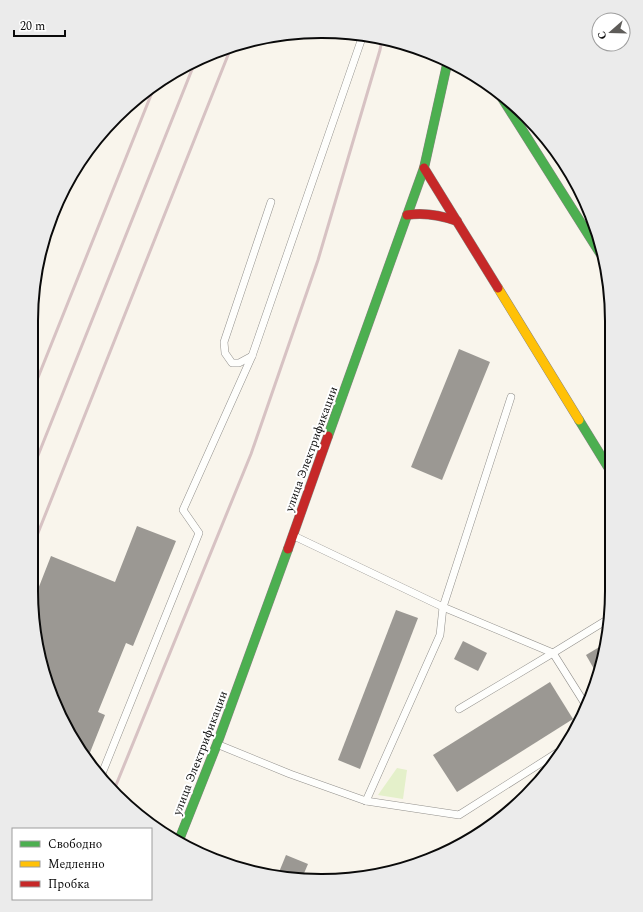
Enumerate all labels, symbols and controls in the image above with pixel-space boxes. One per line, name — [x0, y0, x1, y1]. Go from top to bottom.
scale bar — [14, 12, 65, 38]
north arrow — [591, 12, 631, 52]
text: 20 m — [20, 17, 45, 36]
text: С — [593, 29, 611, 42]
street label: улица Электрификации — [280, 384, 343, 515]
street label: улица Электрификации — [168, 688, 233, 819]
legend — [12, 828, 152, 900]
text: Свободно — [48, 835, 102, 854]
text: Медленно — [48, 855, 105, 874]
text: Пробка — [48, 875, 90, 894]

